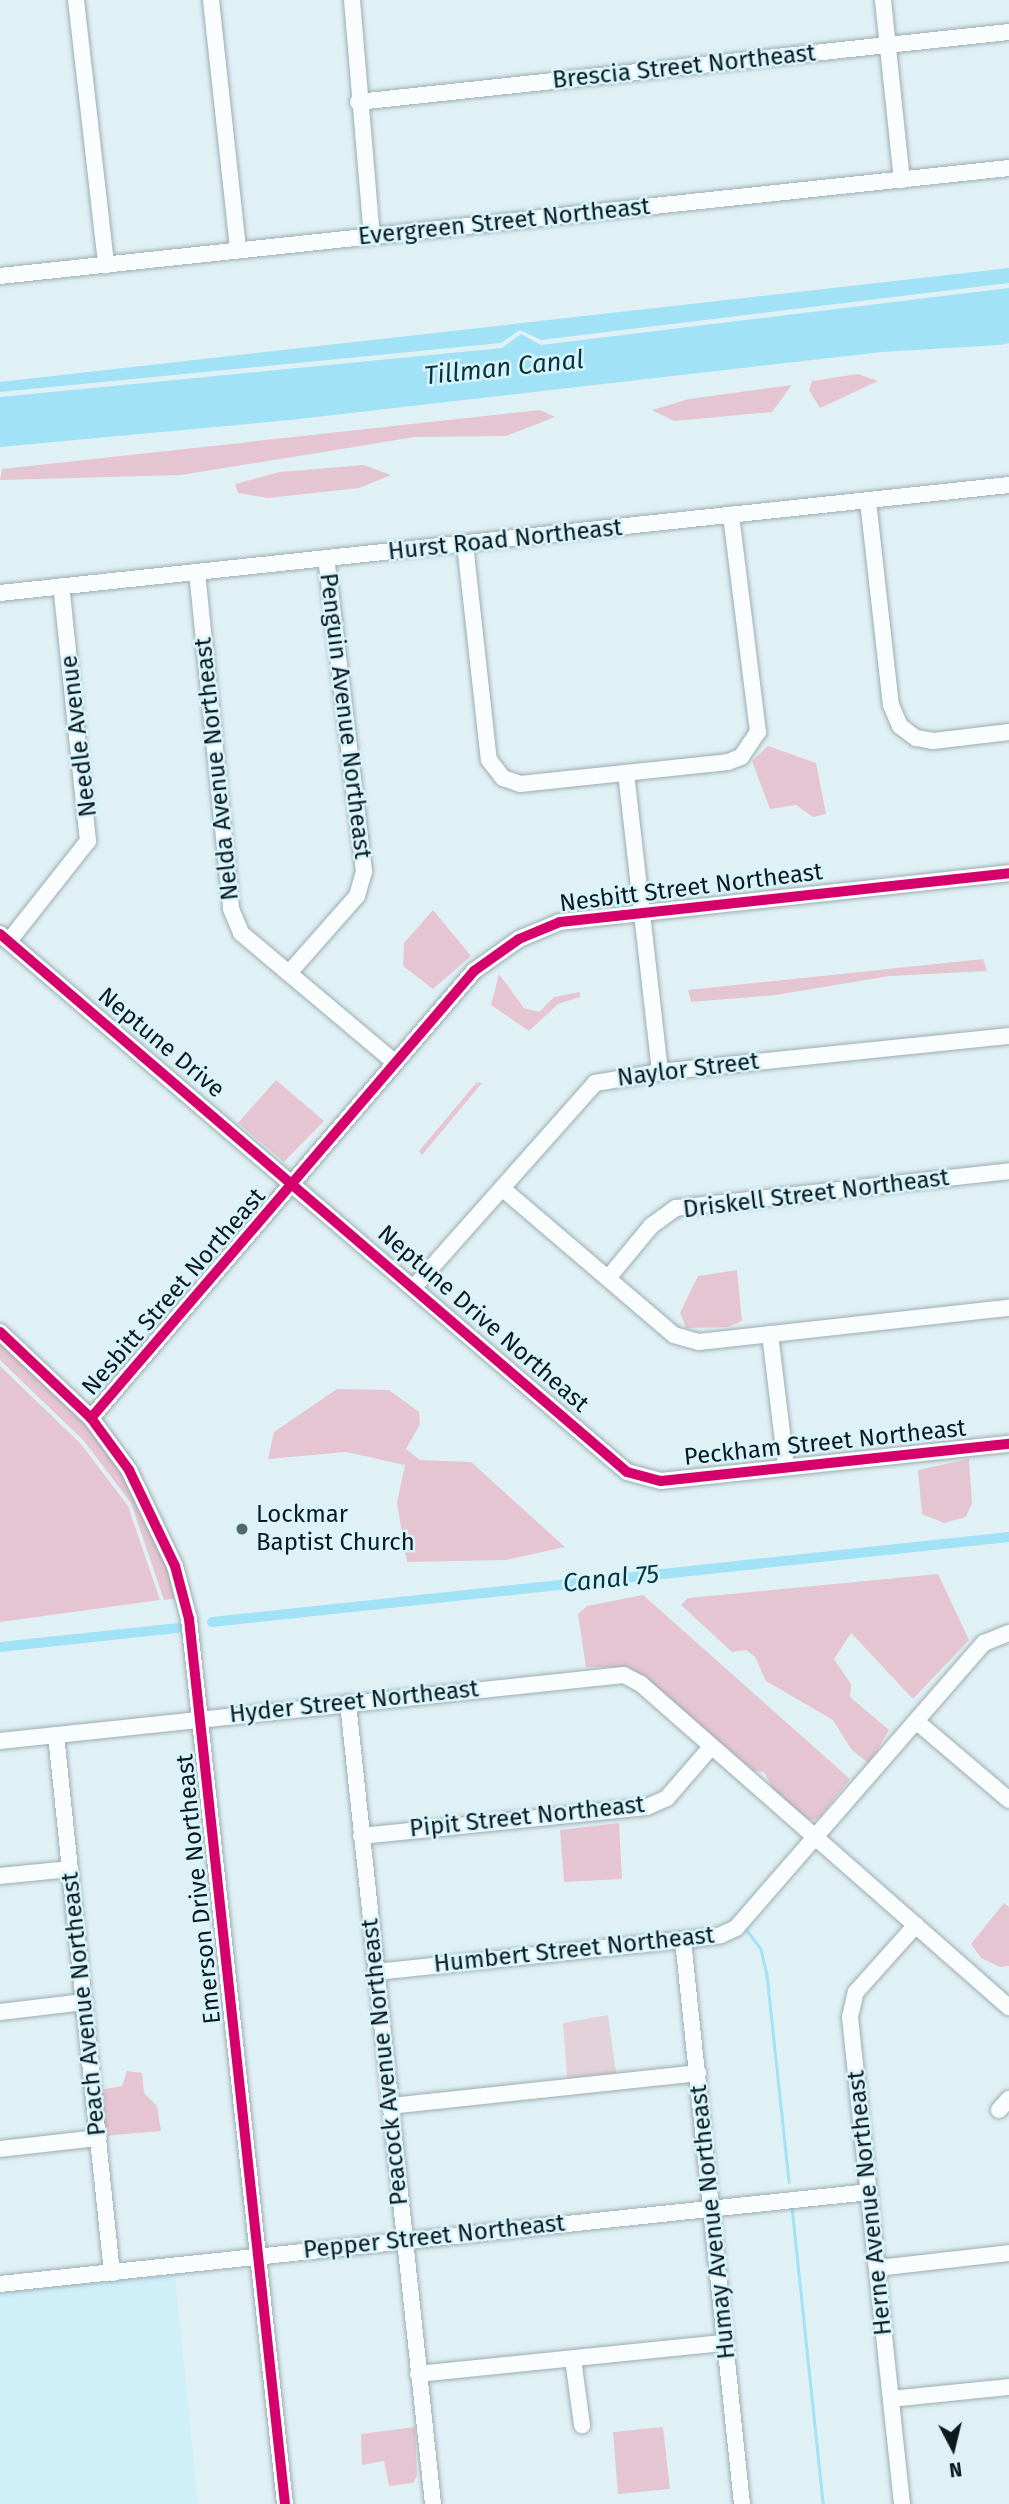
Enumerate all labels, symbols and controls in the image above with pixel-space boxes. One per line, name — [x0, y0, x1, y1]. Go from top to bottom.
street label: Brescia Street Northeast — [551, 39, 817, 95]
street label: Evergreen Street Northeast — [357, 192, 651, 252]
water label: Tillman Canal — [423, 344, 585, 392]
street label: Hurst Road Northeast — [387, 513, 623, 567]
street label: Penguin Avenue Northeast — [313, 571, 377, 861]
street label: Nelda Avenue Northeast — [189, 636, 245, 902]
street label: Needle Avenue — [55, 653, 103, 819]
street label: Nesbitt Street Northeast — [558, 858, 824, 918]
street label: Neptune Drive — [92, 982, 230, 1104]
street label: Naylor Street — [615, 1047, 761, 1093]
street label: Driskell Street Northeast — [681, 1163, 951, 1225]
street label: Nesbitt Street Northeast — [76, 1183, 272, 1401]
street label: Neptune Drive Northeast — [372, 1219, 594, 1419]
street label: Peckham Street Northeast — [683, 1414, 967, 1472]
place label: Lockmar Baptist Church — [256, 1501, 415, 1557]
marker: Lockmar Baptist Church — [234, 1521, 250, 1537]
water label: Canal 75 — [561, 1558, 661, 1600]
street label: Hyder Street Northeast — [228, 1675, 480, 1729]
street label: Emerson Drive Northeast — [170, 1753, 228, 2025]
street label: Pipit Street Northeast — [408, 1790, 646, 1844]
street label: Peach Avenue Northeast — [56, 1871, 112, 2137]
street label: Peacock Avenue Northeast — [356, 1917, 414, 2207]
street label: Humbert Street Northeast — [432, 1921, 716, 1979]
street label: Herne Avenue Northeast — [842, 2069, 898, 2337]
street label: Humay Avenue Northeast — [684, 2083, 742, 2361]
street label: Pepper Street Northeast — [302, 2209, 566, 2265]
north arrow — [918, 2413, 988, 2483]
text: N — [948, 2457, 963, 2482]

